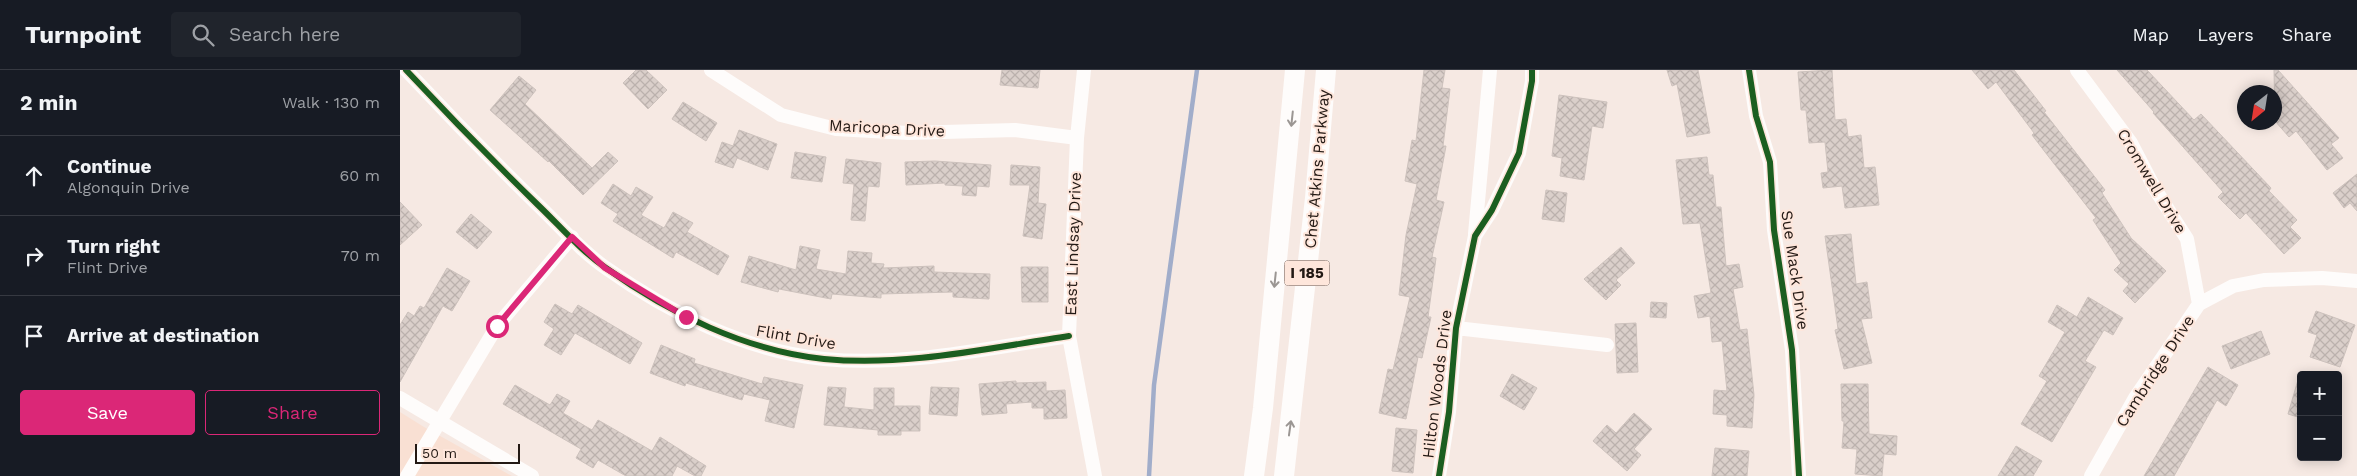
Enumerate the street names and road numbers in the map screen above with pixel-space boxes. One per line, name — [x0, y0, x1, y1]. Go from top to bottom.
street label: Chet Atkins Parkway — [1301, 88, 1333, 249]
street label: Maricopa Drive — [829, 115, 945, 141]
street label: Cromwell Drive — [2113, 125, 2191, 237]
street label: East Lindsay Drive — [1061, 172, 1085, 316]
street label: Sue Mack Drive — [1777, 209, 1813, 331]
road number: I 185 — [1284, 260, 1330, 286]
street label: Hilton Woods Drive — [1418, 309, 1456, 459]
street label: Cambridge Drive — [2112, 312, 2198, 430]
street label: Flint Drive — [755, 321, 837, 353]

